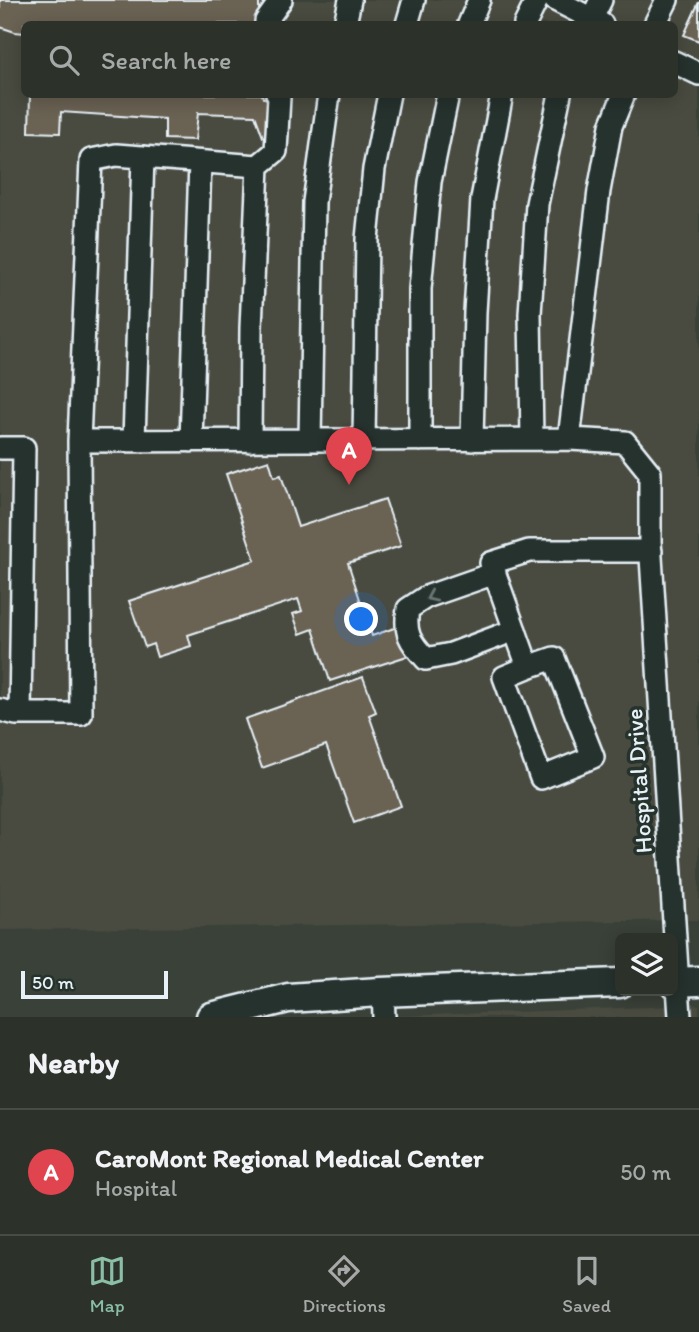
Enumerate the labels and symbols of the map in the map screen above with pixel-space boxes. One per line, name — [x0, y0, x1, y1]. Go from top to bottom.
pin: A — [326, 427, 372, 485]
one-way arrow — [425, 589, 438, 603]
your location — [344, 602, 378, 636]
street label: Hospital Drive — [619, 708, 658, 854]
scale bar — [21, 968, 168, 1000]

